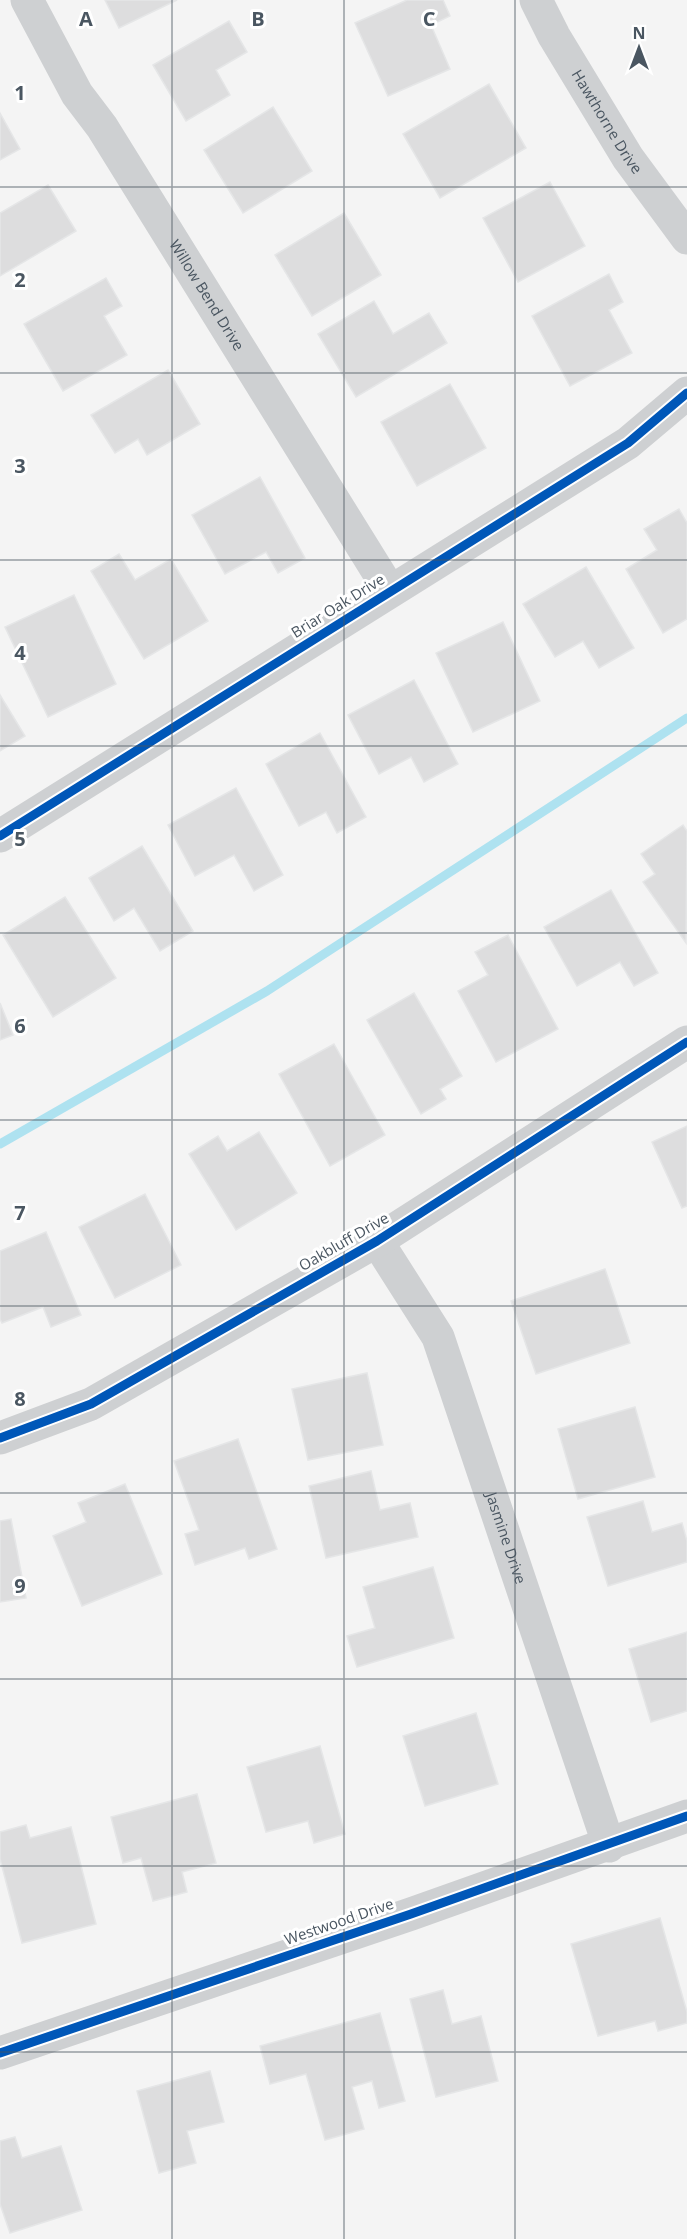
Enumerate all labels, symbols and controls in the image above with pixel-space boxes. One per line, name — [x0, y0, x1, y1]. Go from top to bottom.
text: A — [79, 5, 93, 32]
text: B — [251, 5, 265, 32]
text: C — [423, 5, 436, 32]
north arrow — [609, 18, 669, 78]
text: N — [632, 22, 646, 44]
street label: Hawthorne Drive — [568, 66, 647, 178]
text: 1 — [14, 79, 26, 106]
street label: Willow Bend Drive — [165, 236, 249, 354]
text: 2 — [14, 266, 26, 293]
text: 3 — [14, 452, 26, 479]
street label: Briar Oak Drive — [287, 568, 388, 642]
text: 4 — [14, 639, 26, 666]
text: 5 — [14, 825, 26, 852]
text: 6 — [14, 1012, 26, 1039]
text: 7 — [14, 1199, 26, 1226]
street label: Oakbluff Drive — [295, 1207, 392, 1275]
text: 8 — [14, 1385, 26, 1412]
street label: Jasmine Drive — [481, 1488, 531, 1586]
text: 9 — [14, 1572, 26, 1599]
street label: Westwood Drive — [281, 1893, 396, 1949]

